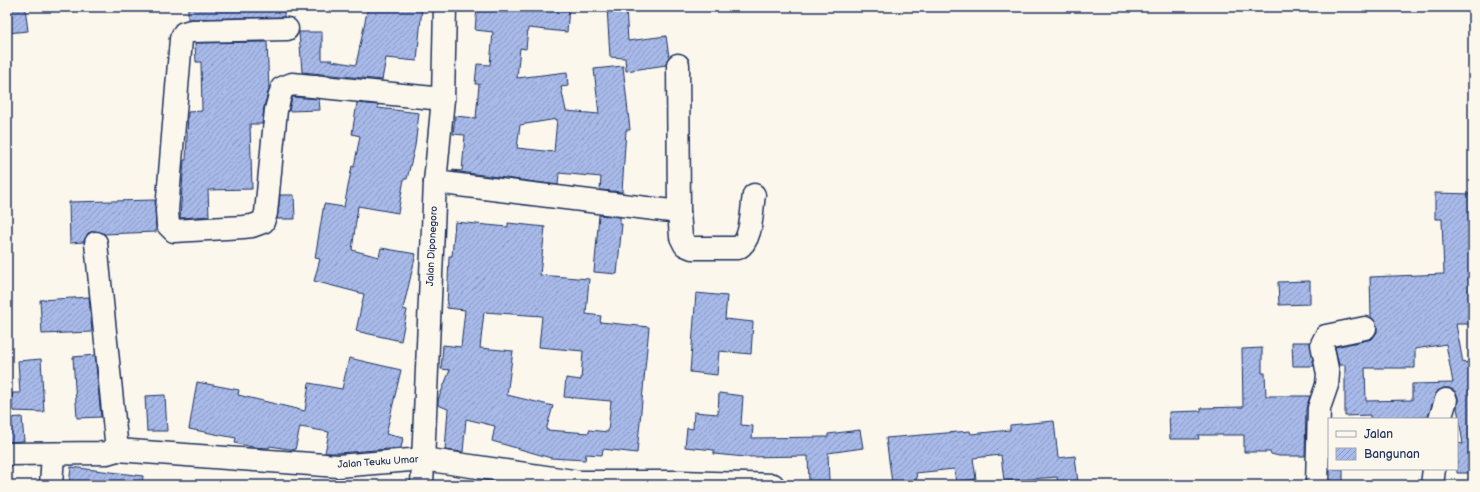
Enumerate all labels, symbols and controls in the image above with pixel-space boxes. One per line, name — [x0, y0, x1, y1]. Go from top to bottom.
street label: Jalan Diponegoro — [424, 205, 440, 286]
legend — [1328, 418, 1458, 470]
text: Jalan — [1364, 427, 1393, 442]
text: Bangunan — [1364, 447, 1420, 462]
street label: Jalan Teuku Umar — [337, 453, 419, 471]

